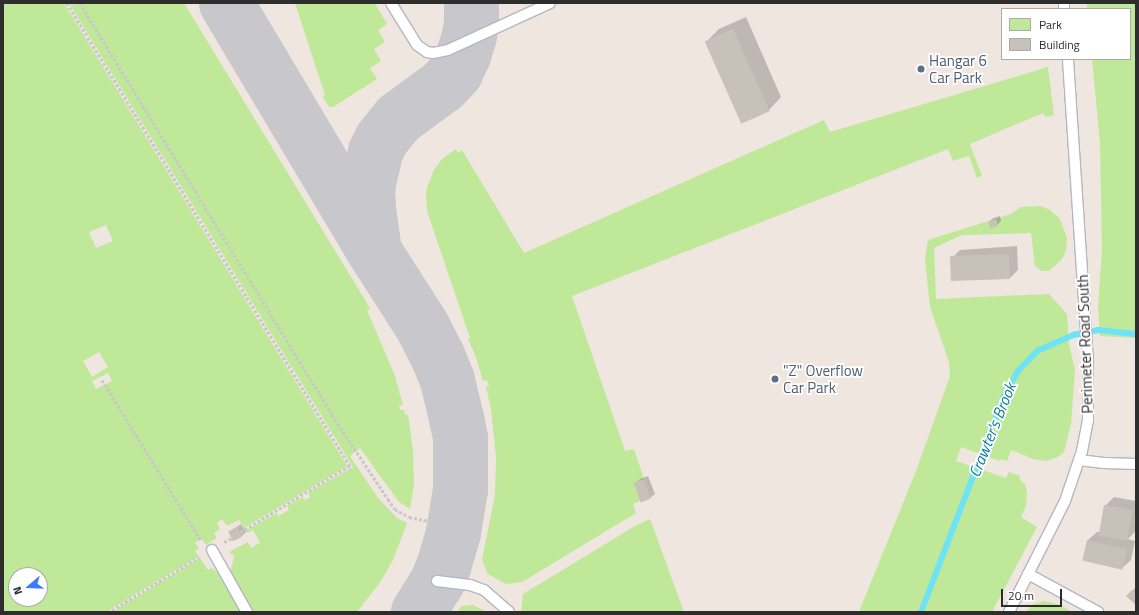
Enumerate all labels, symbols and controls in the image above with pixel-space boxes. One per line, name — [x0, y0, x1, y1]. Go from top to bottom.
legend — [1001, 8, 1131, 60]
text: Park — [1039, 15, 1062, 34]
text: Building — [1039, 35, 1080, 54]
place label: Hangar 6 Car Park — [929, 51, 987, 86]
marker: Hangar 6 Car Park — [916, 64, 926, 74]
street label: Perimeter Road South — [1074, 274, 1096, 414]
place label: "Z" Overflow Car Park — [783, 361, 863, 396]
marker: "Z" Overflow Car Park — [770, 374, 780, 384]
water label: Crawter's Brook — [964, 380, 1020, 480]
north arrow — [8, 567, 48, 607]
scale bar — [1003, 581, 1064, 607]
text: N — [9, 584, 26, 597]
text: 20 m — [1008, 586, 1034, 605]

